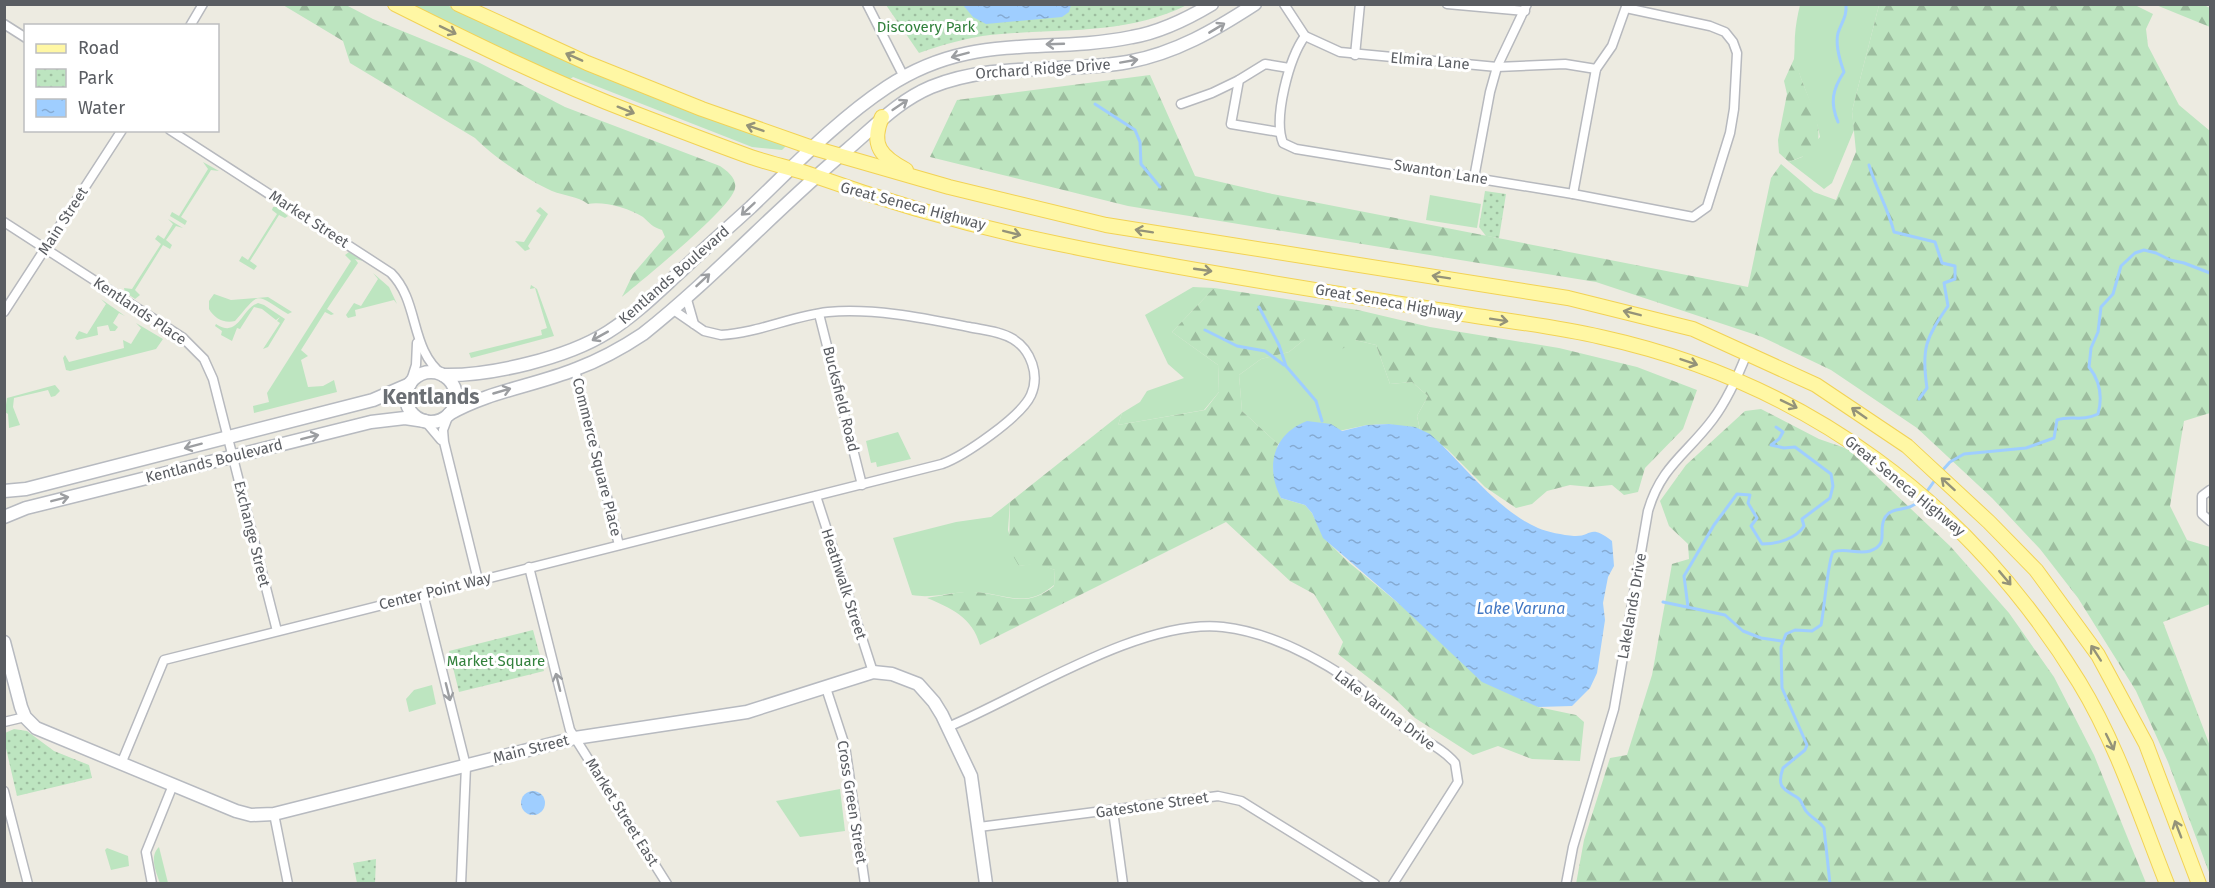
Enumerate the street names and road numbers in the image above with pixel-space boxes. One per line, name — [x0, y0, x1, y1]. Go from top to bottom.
street label: Elmira Lane — [1390, 49, 1470, 73]
street label: Orchard Ridge Drive — [975, 55, 1111, 83]
street label: Swanton Lane — [1393, 156, 1489, 188]
street label: Great Seneca Highway — [838, 178, 988, 234]
street label: Main Street — [34, 183, 92, 258]
street label: Market Street — [266, 187, 353, 252]
street label: Kentlands Boulevard — [615, 222, 733, 328]
street label: Kentlands Place — [90, 273, 190, 349]
street label: Great Seneca Highway — [1314, 280, 1465, 324]
street label: Bucksfield Road — [819, 344, 863, 454]
street label: Commerce Square Place — [569, 376, 625, 538]
street label: Great Seneca Highway — [1841, 432, 1969, 541]
street label: Kentlands Boulevard — [144, 435, 284, 487]
street label: Exchange Street — [230, 479, 274, 589]
street label: Heathwalk Street — [818, 526, 871, 642]
street label: Lakelands Drive — [1614, 551, 1650, 661]
street label: Center Point Way — [377, 568, 494, 614]
street label: Lake Varuna Drive — [1331, 666, 1439, 754]
street label: Main Street — [491, 731, 571, 767]
street label: Cross Green Street — [833, 739, 871, 866]
street label: Market Street East — [582, 755, 663, 870]
street label: Gatestone Street — [1095, 788, 1210, 822]

